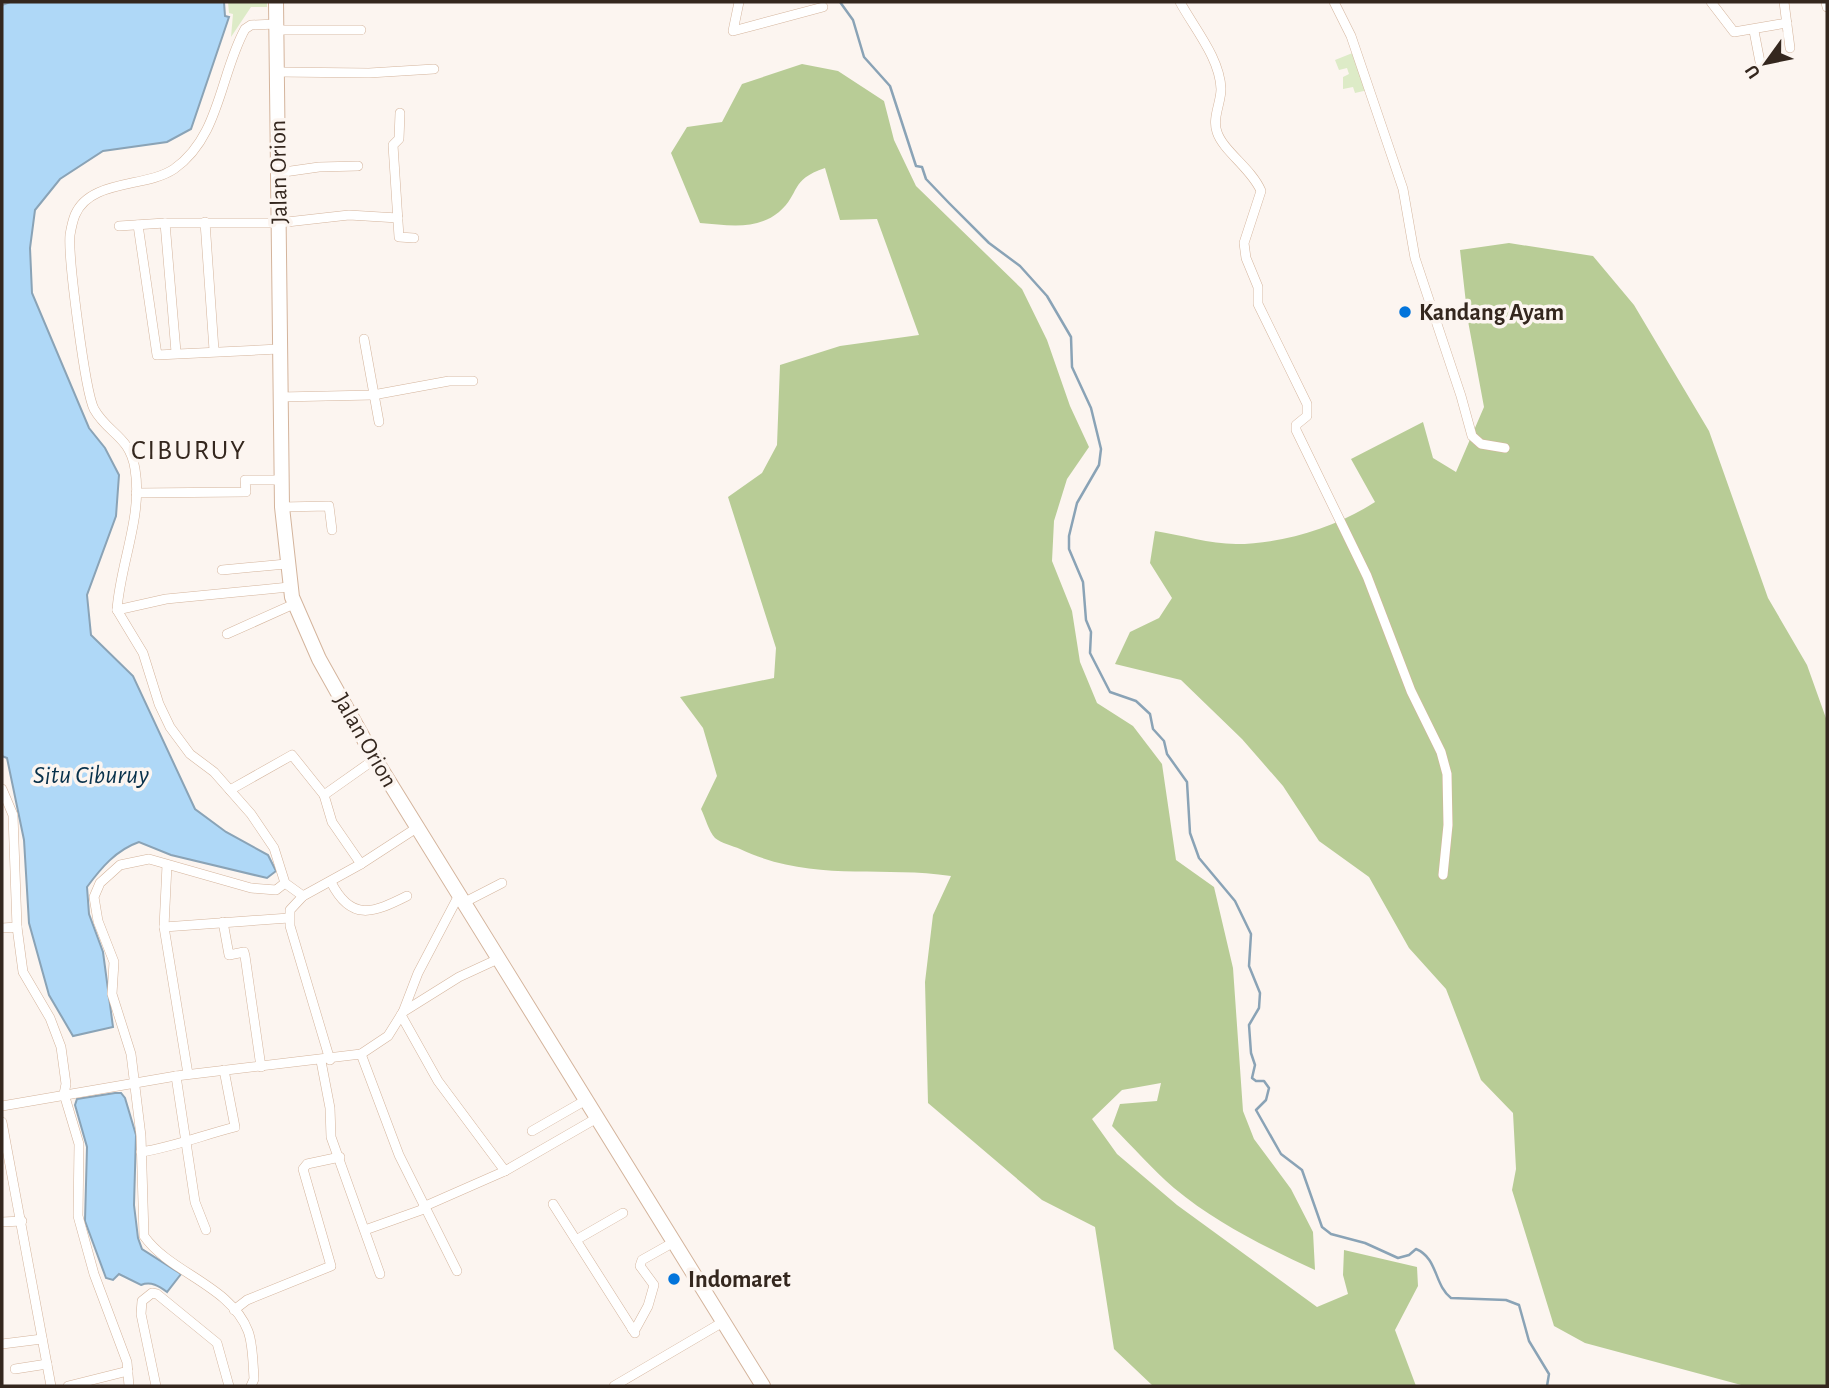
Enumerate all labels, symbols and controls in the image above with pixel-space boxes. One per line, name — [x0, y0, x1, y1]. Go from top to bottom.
north arrow — [1731, 28, 1801, 98]
text: U — [1742, 61, 1764, 82]
street label: Jalan Orion — [266, 120, 292, 224]
place label: Kandang Ayam — [1419, 301, 1564, 325]
marker: Kandang Ayam — [1397, 304, 1413, 320]
district label: CIBURUY — [131, 437, 247, 465]
street label: Jalan Orion — [329, 690, 402, 791]
water label: Situ Ciburuy — [33, 762, 149, 788]
place label: Indomaret — [688, 1268, 791, 1292]
marker: Indomaret — [666, 1271, 682, 1287]

